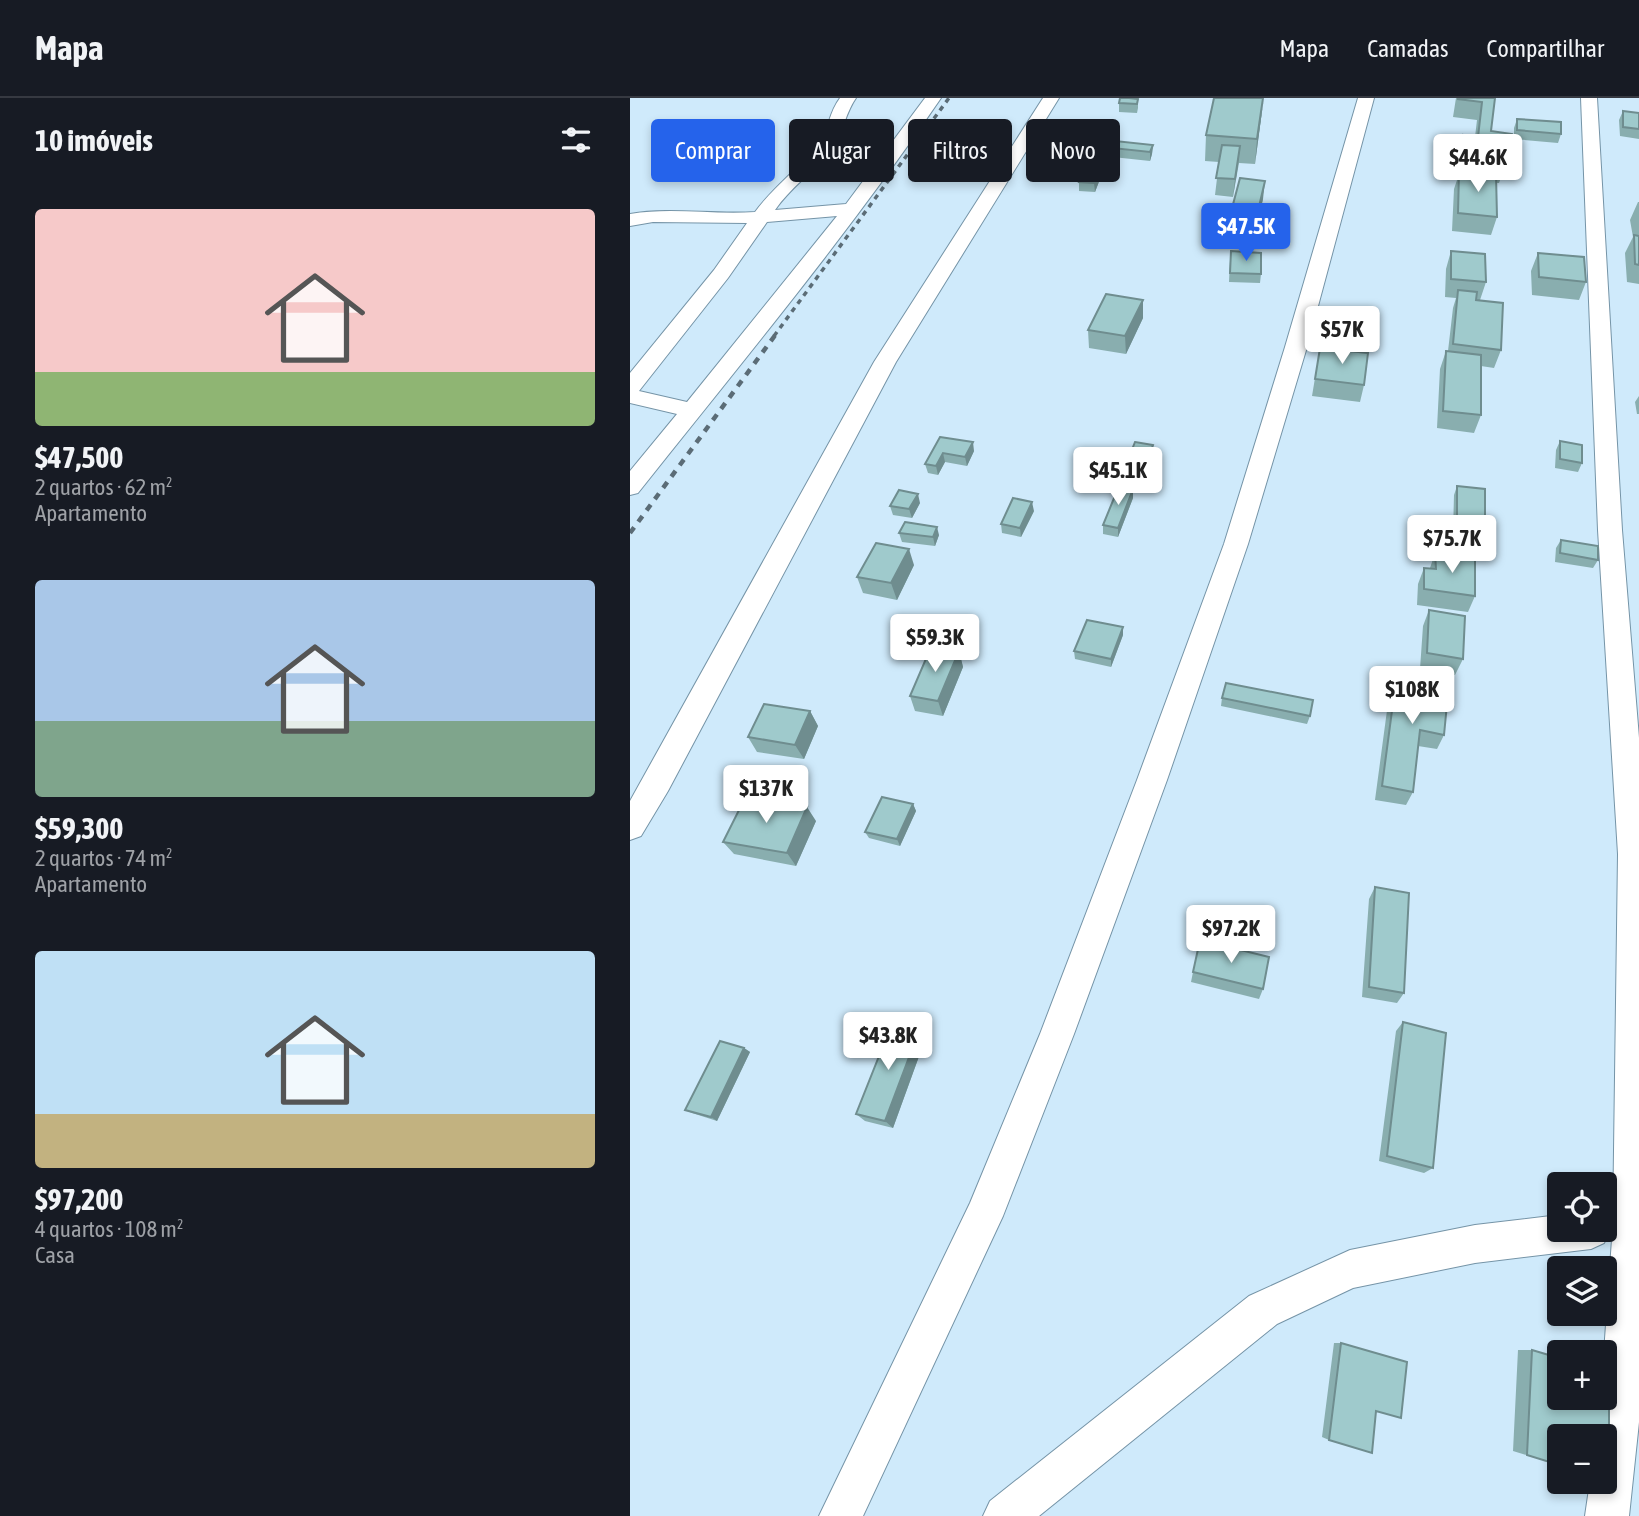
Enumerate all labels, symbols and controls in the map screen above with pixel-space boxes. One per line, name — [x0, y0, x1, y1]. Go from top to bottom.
text: Mapa — [35, 29, 103, 67]
text: Mapa — [1279, 35, 1329, 62]
text: Camadas — [1367, 35, 1449, 62]
text: Compartilhar — [1487, 35, 1604, 62]
chip: Comprar — [651, 119, 775, 182]
chip: Alugar — [789, 119, 894, 182]
chip: Filtros — [908, 119, 1012, 182]
chip: Novo — [1026, 119, 1120, 182]
icon: filters — [557, 121, 595, 159]
text: 10 imóveis — [35, 123, 153, 157]
pin: $44.6K — [1421, 134, 1535, 194]
text: $44.6K — [1449, 144, 1507, 170]
pin: $47.5K — [1189, 204, 1303, 263]
text: $47.5K — [1217, 213, 1275, 239]
icon: home — [252, 255, 378, 381]
pin: $57K — [1301, 306, 1383, 366]
text: $57K — [1321, 316, 1363, 342]
text: $47,500 — [35, 440, 123, 474]
pin: $45.1K — [1061, 448, 1175, 507]
text: $45.1K — [1089, 457, 1147, 483]
text: 2 quartos · 62 m² — [35, 474, 173, 500]
text: Apartamento — [35, 500, 147, 526]
pin: $75.7K — [1395, 516, 1509, 575]
text: $75.7K — [1423, 525, 1481, 551]
pin: $59.3K — [878, 614, 992, 674]
text: $59.3K — [906, 624, 964, 650]
icon: home — [252, 626, 378, 752]
pin: $108K — [1363, 666, 1461, 726]
text: $108K — [1385, 676, 1439, 702]
pin: $137K — [717, 766, 815, 825]
text: $137K — [739, 775, 793, 801]
text: $59,300 — [35, 811, 123, 845]
text: 2 quartos · 74 m² — [35, 845, 173, 871]
text: Apartamento — [35, 871, 147, 897]
pin: $97.2K — [1174, 906, 1288, 965]
text: $97.2K — [1202, 915, 1260, 941]
icon: home — [252, 997, 378, 1123]
pin: $43.8K — [831, 1012, 945, 1072]
text: $43.8K — [859, 1022, 917, 1048]
map controls — [1547, 1172, 1617, 1494]
button: locate — [1547, 1172, 1617, 1242]
text: $97,200 — [35, 1182, 123, 1216]
text: 4 quartos · 108 m² — [35, 1216, 183, 1242]
text: Casa — [35, 1242, 75, 1268]
button: layers — [1547, 1256, 1617, 1326]
button: + — [1547, 1340, 1617, 1410]
button: − — [1547, 1424, 1617, 1494]

